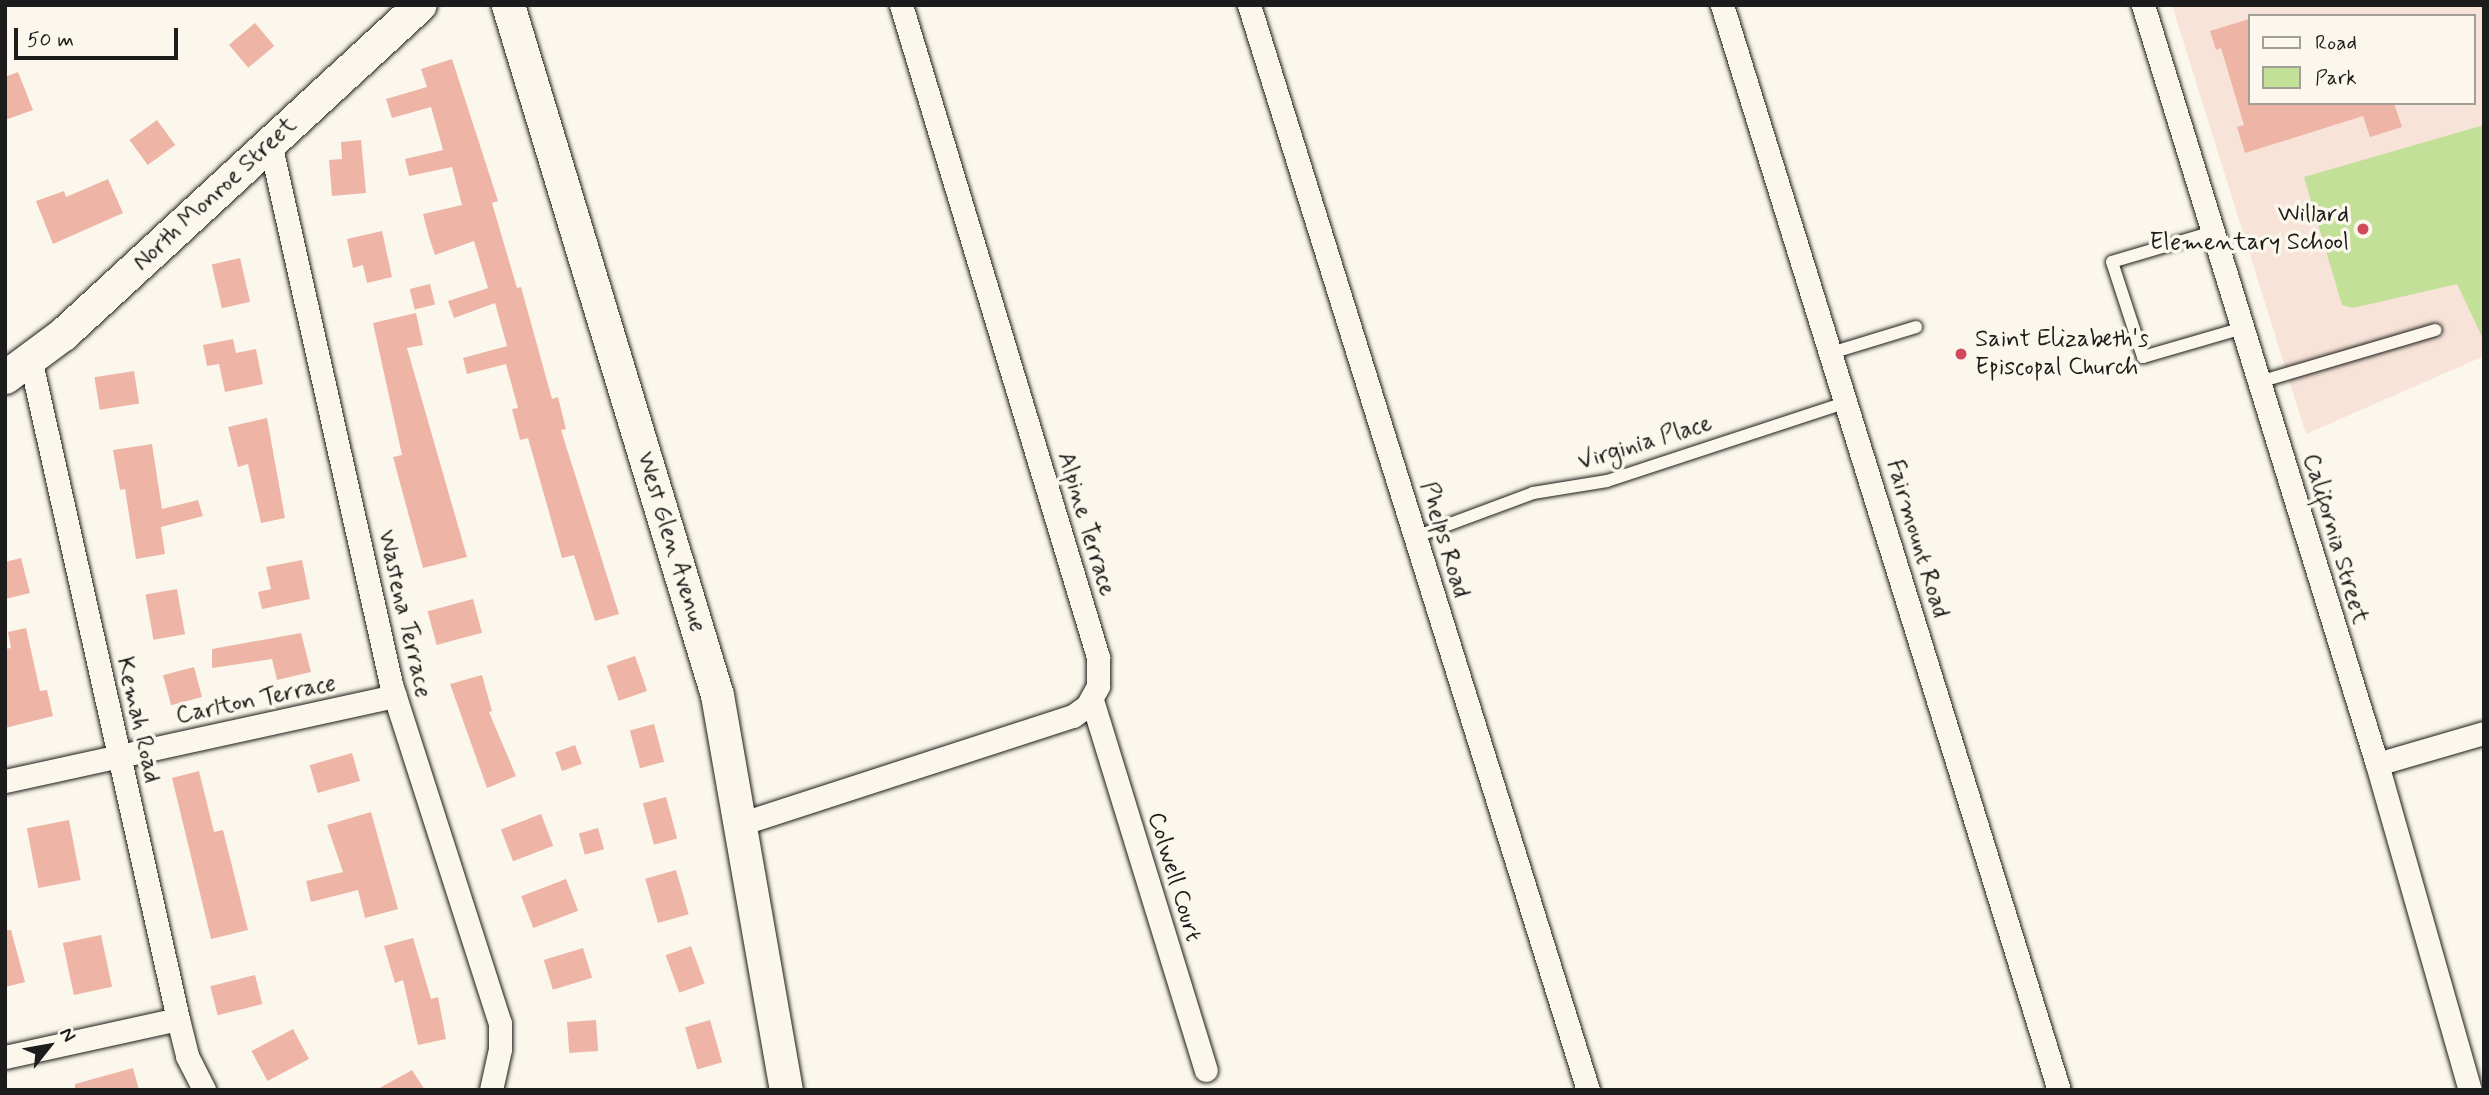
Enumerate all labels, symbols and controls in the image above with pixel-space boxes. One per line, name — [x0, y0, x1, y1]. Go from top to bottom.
scale bar — [18, 14, 182, 58]
legend — [2248, 14, 2475, 105]
text: 50 m — [27, 26, 74, 54]
text: Road — [2315, 29, 2357, 57]
text: Park — [2315, 64, 2357, 92]
street label: North Monroe Street — [127, 111, 303, 277]
place label: Willard Elementary School — [2150, 201, 2349, 257]
marker: Willard Elementary School — [2355, 221, 2371, 237]
place label: Saint Elizabeth's Episcopal Church — [1975, 326, 2149, 382]
marker: Saint Elizabeth's Episcopal Church — [1953, 346, 1969, 362]
street label: Virginia Place — [1575, 409, 1715, 477]
street label: West Glen Avenue — [630, 447, 712, 637]
street label: Alpine Terrace — [1050, 449, 1122, 599]
street label: California Street — [2295, 450, 2375, 628]
street label: Fairmount Road — [1879, 457, 1955, 621]
street label: Phelps Road — [1413, 479, 1475, 601]
street label: Wastena Terrace — [371, 529, 437, 699]
street label: Kemah Road — [109, 654, 167, 786]
street label: Carlton Terrace — [174, 669, 338, 731]
street label: Colwell Court — [1140, 806, 1208, 948]
north arrow — [14, 1011, 84, 1081]
text: N — [53, 1023, 81, 1047]

